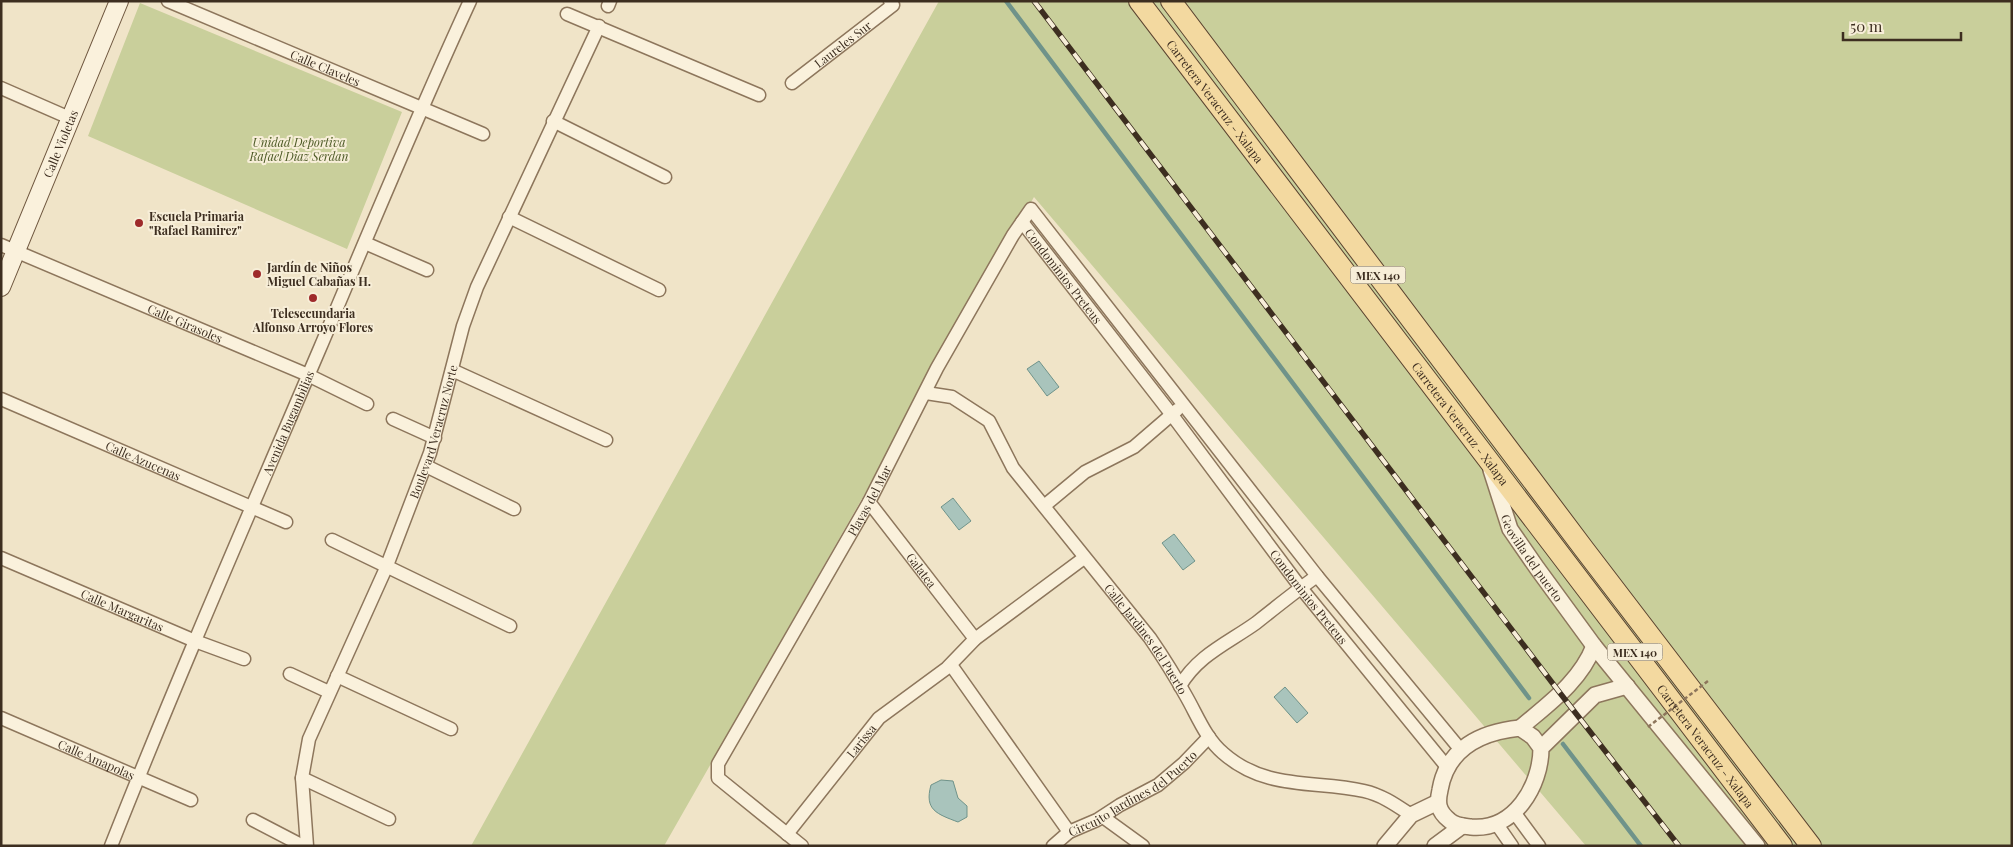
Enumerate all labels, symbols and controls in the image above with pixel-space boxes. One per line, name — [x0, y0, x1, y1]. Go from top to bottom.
scale bar — [1843, 10, 1960, 42]
street label: Laureles Sur — [811, 16, 875, 71]
text: 50 m — [1850, 16, 1883, 36]
street label: Carretera Veracruz - Xalapa — [1163, 36, 1267, 166]
street label: Calle Claveles — [288, 46, 363, 89]
street label: Calle Violetas — [39, 107, 81, 180]
park label: Unidad Deportiva Rafael Diaz Serdan — [249, 134, 348, 164]
place label: Escuela Primaria "Rafael Ramirez" — [149, 208, 245, 238]
marker: Escuela Primaria "Rafael Ramirez" — [133, 217, 145, 229]
street label: Condominios Preteus — [1022, 225, 1106, 327]
place label: Jardín de Niños Miguel Cabañas H. — [266, 259, 371, 289]
road number: MEX 140 — [1350, 266, 1406, 284]
marker: Jardín de Niños Miguel Cabañas H. — [251, 268, 263, 280]
marker: Telesecundaria Alfonso Arroyo Flores — [307, 292, 319, 304]
street label: Calle Girasoles — [145, 300, 225, 346]
place label: Telesecundaria Alfonso Arroyo Flores — [252, 305, 374, 335]
street label: Carretera Veracruz - Xalapa — [1409, 359, 1513, 488]
street label: Boulevard Veracruz Norte — [405, 363, 461, 500]
street label: Avenida Bugambilias — [258, 368, 317, 478]
street label: Calle Azucenas — [103, 437, 183, 484]
street label: Playas del Mar — [843, 462, 895, 538]
street label: Geovilla del puerto — [1498, 512, 1567, 605]
street label: Condominios Preteus — [1267, 546, 1351, 647]
street label: Galatea — [903, 549, 940, 591]
street label: Calle Jardines del Puerto — [1101, 580, 1192, 697]
street label: Calle Margaritas — [79, 585, 166, 635]
road number: MEX 140 — [1608, 644, 1662, 660]
street label: Carretera Veracruz - Xalapa — [1654, 681, 1758, 811]
street label: Larissa — [843, 721, 879, 761]
street label: Calle Amapolas — [56, 736, 137, 783]
street label: Circuito Jardines del Puerto — [1066, 747, 1200, 839]

